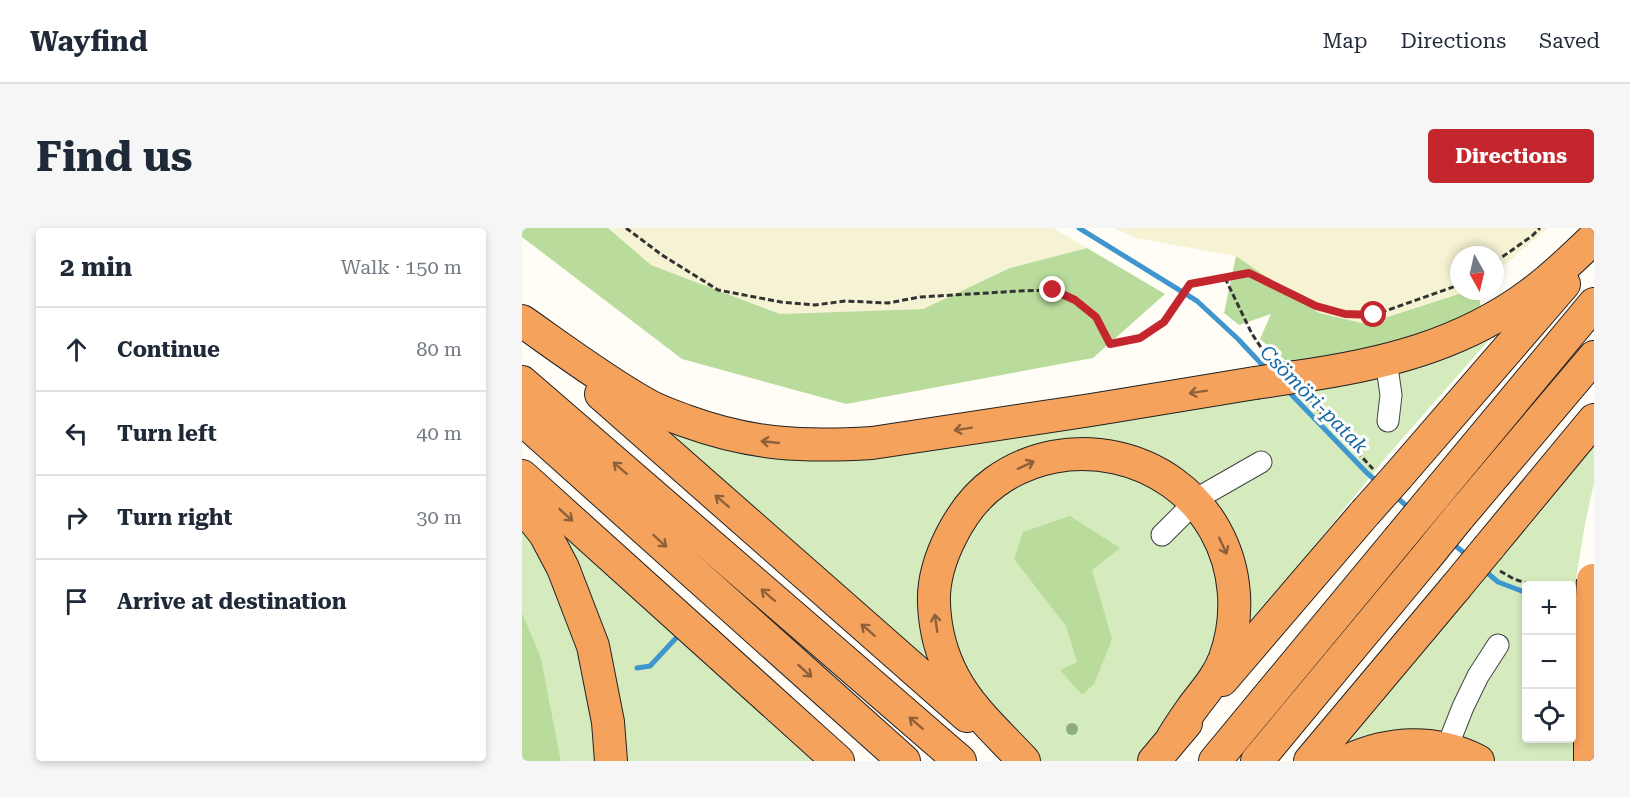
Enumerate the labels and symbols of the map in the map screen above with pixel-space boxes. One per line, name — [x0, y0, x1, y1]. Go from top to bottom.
north arrow — [1450, 246, 1504, 300]
route end — [1039, 276, 1065, 302]
route start — [1360, 301, 1386, 327]
water label: Csömöri-patak — [1255, 340, 1373, 458]
one-way arrow — [1188, 387, 1208, 398]
one-way arrow — [954, 423, 974, 434]
one-way arrow — [760, 436, 780, 447]
one-way arrow — [1016, 459, 1034, 471]
one-way arrow — [613, 461, 628, 475]
one-way arrow — [715, 494, 730, 508]
one-way arrow — [558, 508, 573, 522]
one-way arrow — [652, 534, 667, 548]
one-way arrow — [1217, 536, 1229, 554]
one-way arrow — [760, 589, 776, 602]
one-way arrow — [931, 614, 942, 633]
one-way arrow — [861, 623, 876, 637]
one-way arrow — [797, 664, 812, 678]
one-way arrow — [909, 716, 924, 730]

